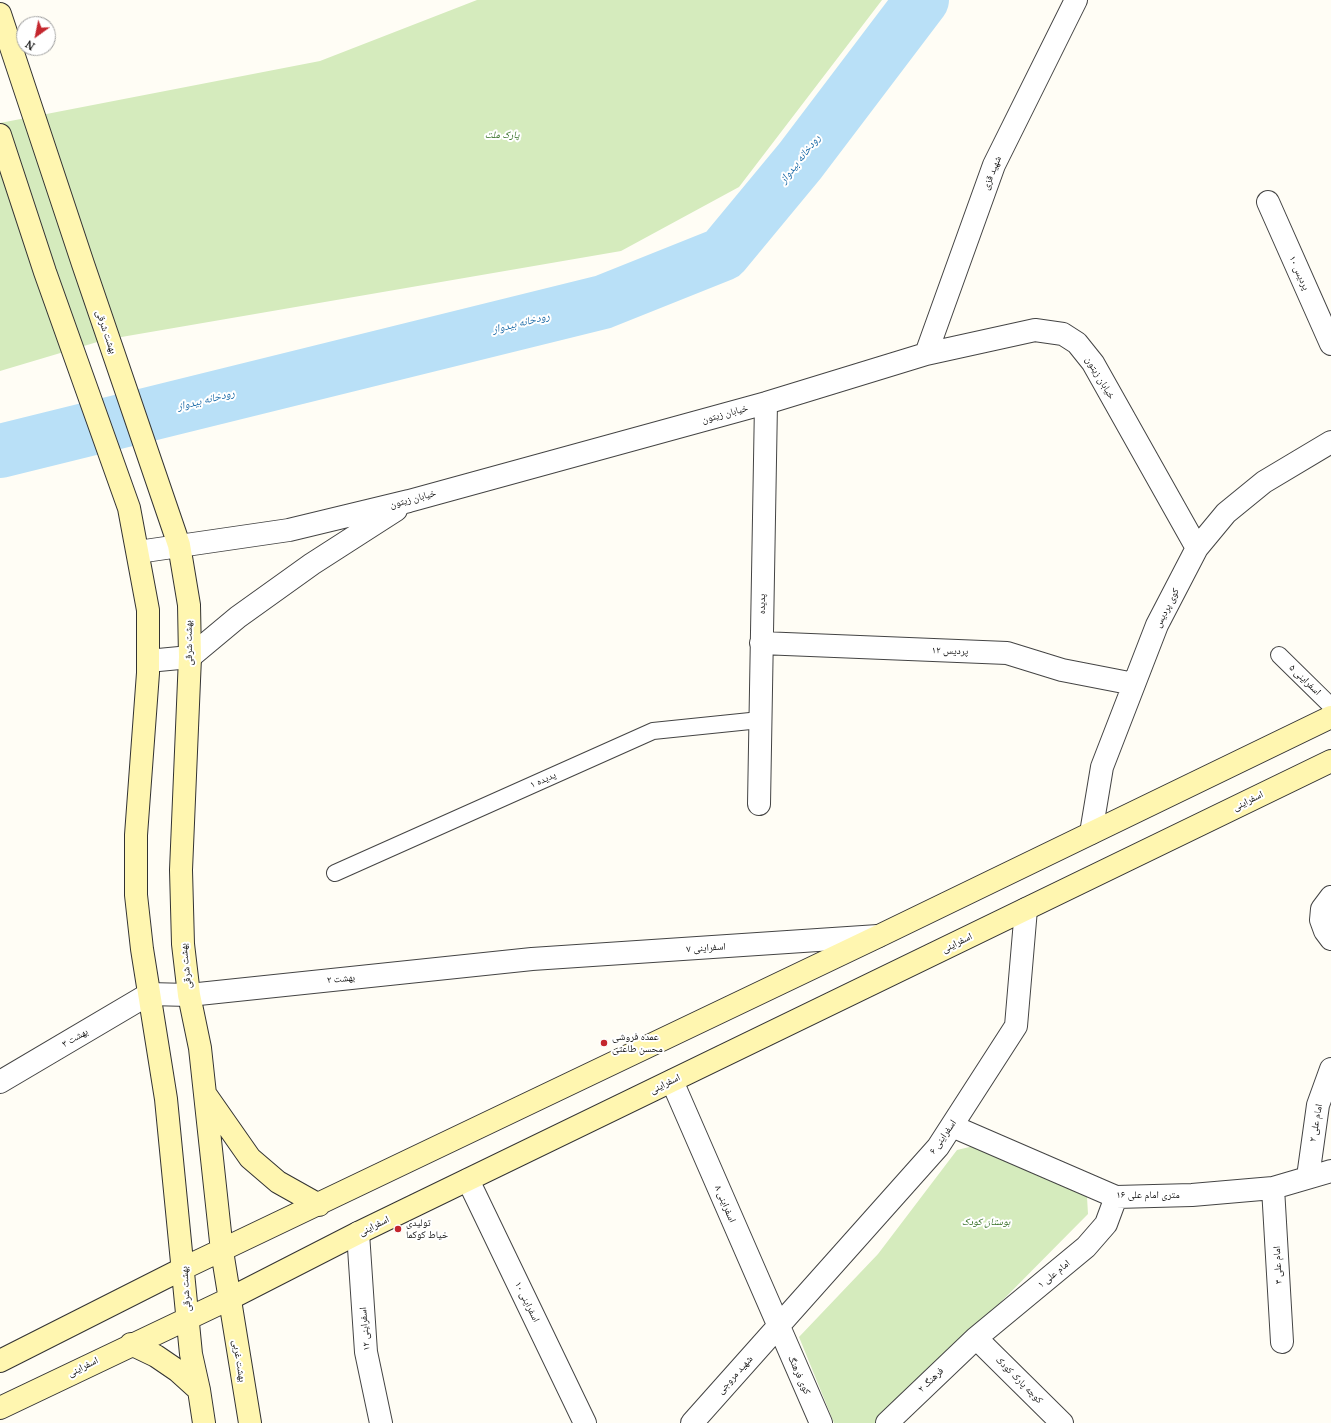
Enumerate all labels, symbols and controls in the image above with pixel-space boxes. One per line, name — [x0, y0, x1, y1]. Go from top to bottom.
north arrow — [16, 16, 56, 56]
text: N — [23, 37, 37, 53]
park label: پارک ملت — [485, 129, 519, 141]
water label: رودخانه بیدواز — [777, 132, 823, 186]
street label: شهید قزی — [980, 154, 1004, 192]
street label: پردیس ۱۰ — [1286, 254, 1312, 292]
street label: بهشت شرقی — [93, 309, 119, 355]
water label: رودخانه بیدواز — [491, 310, 551, 336]
street label: خیابان زیتون — [1083, 355, 1117, 401]
water label: رودخانه بیدواز — [176, 387, 236, 413]
street label: خیابان زیتون — [701, 402, 749, 426]
street label: خیابان زیتون — [389, 487, 437, 511]
street label: کوی پردیس — [1152, 586, 1182, 630]
street label: پدیده — [756, 594, 768, 614]
street label: بهشت شرقی — [183, 620, 195, 666]
street label: پردیس ۱۲ — [931, 644, 969, 658]
street label: اسفراینی ۵ — [1287, 662, 1323, 698]
street label: پدیده ۱ — [528, 769, 558, 791]
street label: اسفراینی — [1231, 788, 1265, 814]
street label: اسفراینی — [940, 930, 974, 956]
street label: اسفراینی ۷ — [686, 941, 726, 955]
street label: بهشت شرقی — [178, 943, 194, 989]
street label: بهشت ۲ — [326, 972, 356, 986]
street label: بهشت ۳ — [60, 1026, 90, 1050]
place label: عمده فروشی محسن طاعتی — [612, 1031, 663, 1054]
marker: عمده فروشی محسن طاعتی — [599, 1038, 609, 1048]
street label: اسفراینی — [648, 1071, 682, 1097]
street label: امام علی ۲ — [1307, 1103, 1325, 1143]
street label: اسفراینی ۶ — [927, 1117, 959, 1157]
street label: اسفراینی ۸ — [712, 1184, 738, 1224]
street label: ۱۶ متری امام علی — [1116, 1189, 1180, 1201]
street label: اسفراینی — [357, 1213, 391, 1239]
park label: بوستان کودک — [962, 1216, 1010, 1228]
place label: تولیدی خیاط کوکما — [406, 1217, 448, 1240]
marker: تولیدی خیاط کوکما — [393, 1224, 403, 1234]
street label: امام علی ۳ — [1271, 1246, 1285, 1284]
street label: امام علی ۱ — [1035, 1257, 1073, 1291]
street label: بهشت شرقی — [178, 1266, 194, 1312]
street label: اسفراینی ۱۰ — [512, 1280, 542, 1324]
street label: اسفراینی ۱۲ — [357, 1307, 373, 1351]
street label: بهشت غربی — [230, 1339, 248, 1383]
street label: شهید مروجی — [715, 1353, 755, 1397]
street label: اسفراینی — [66, 1354, 100, 1380]
street label: کوی فرهنگ — [785, 1354, 813, 1396]
street label: کوچه پارک کودک — [993, 1354, 1045, 1406]
street label: فرهنگ ۲ — [916, 1365, 946, 1395]

